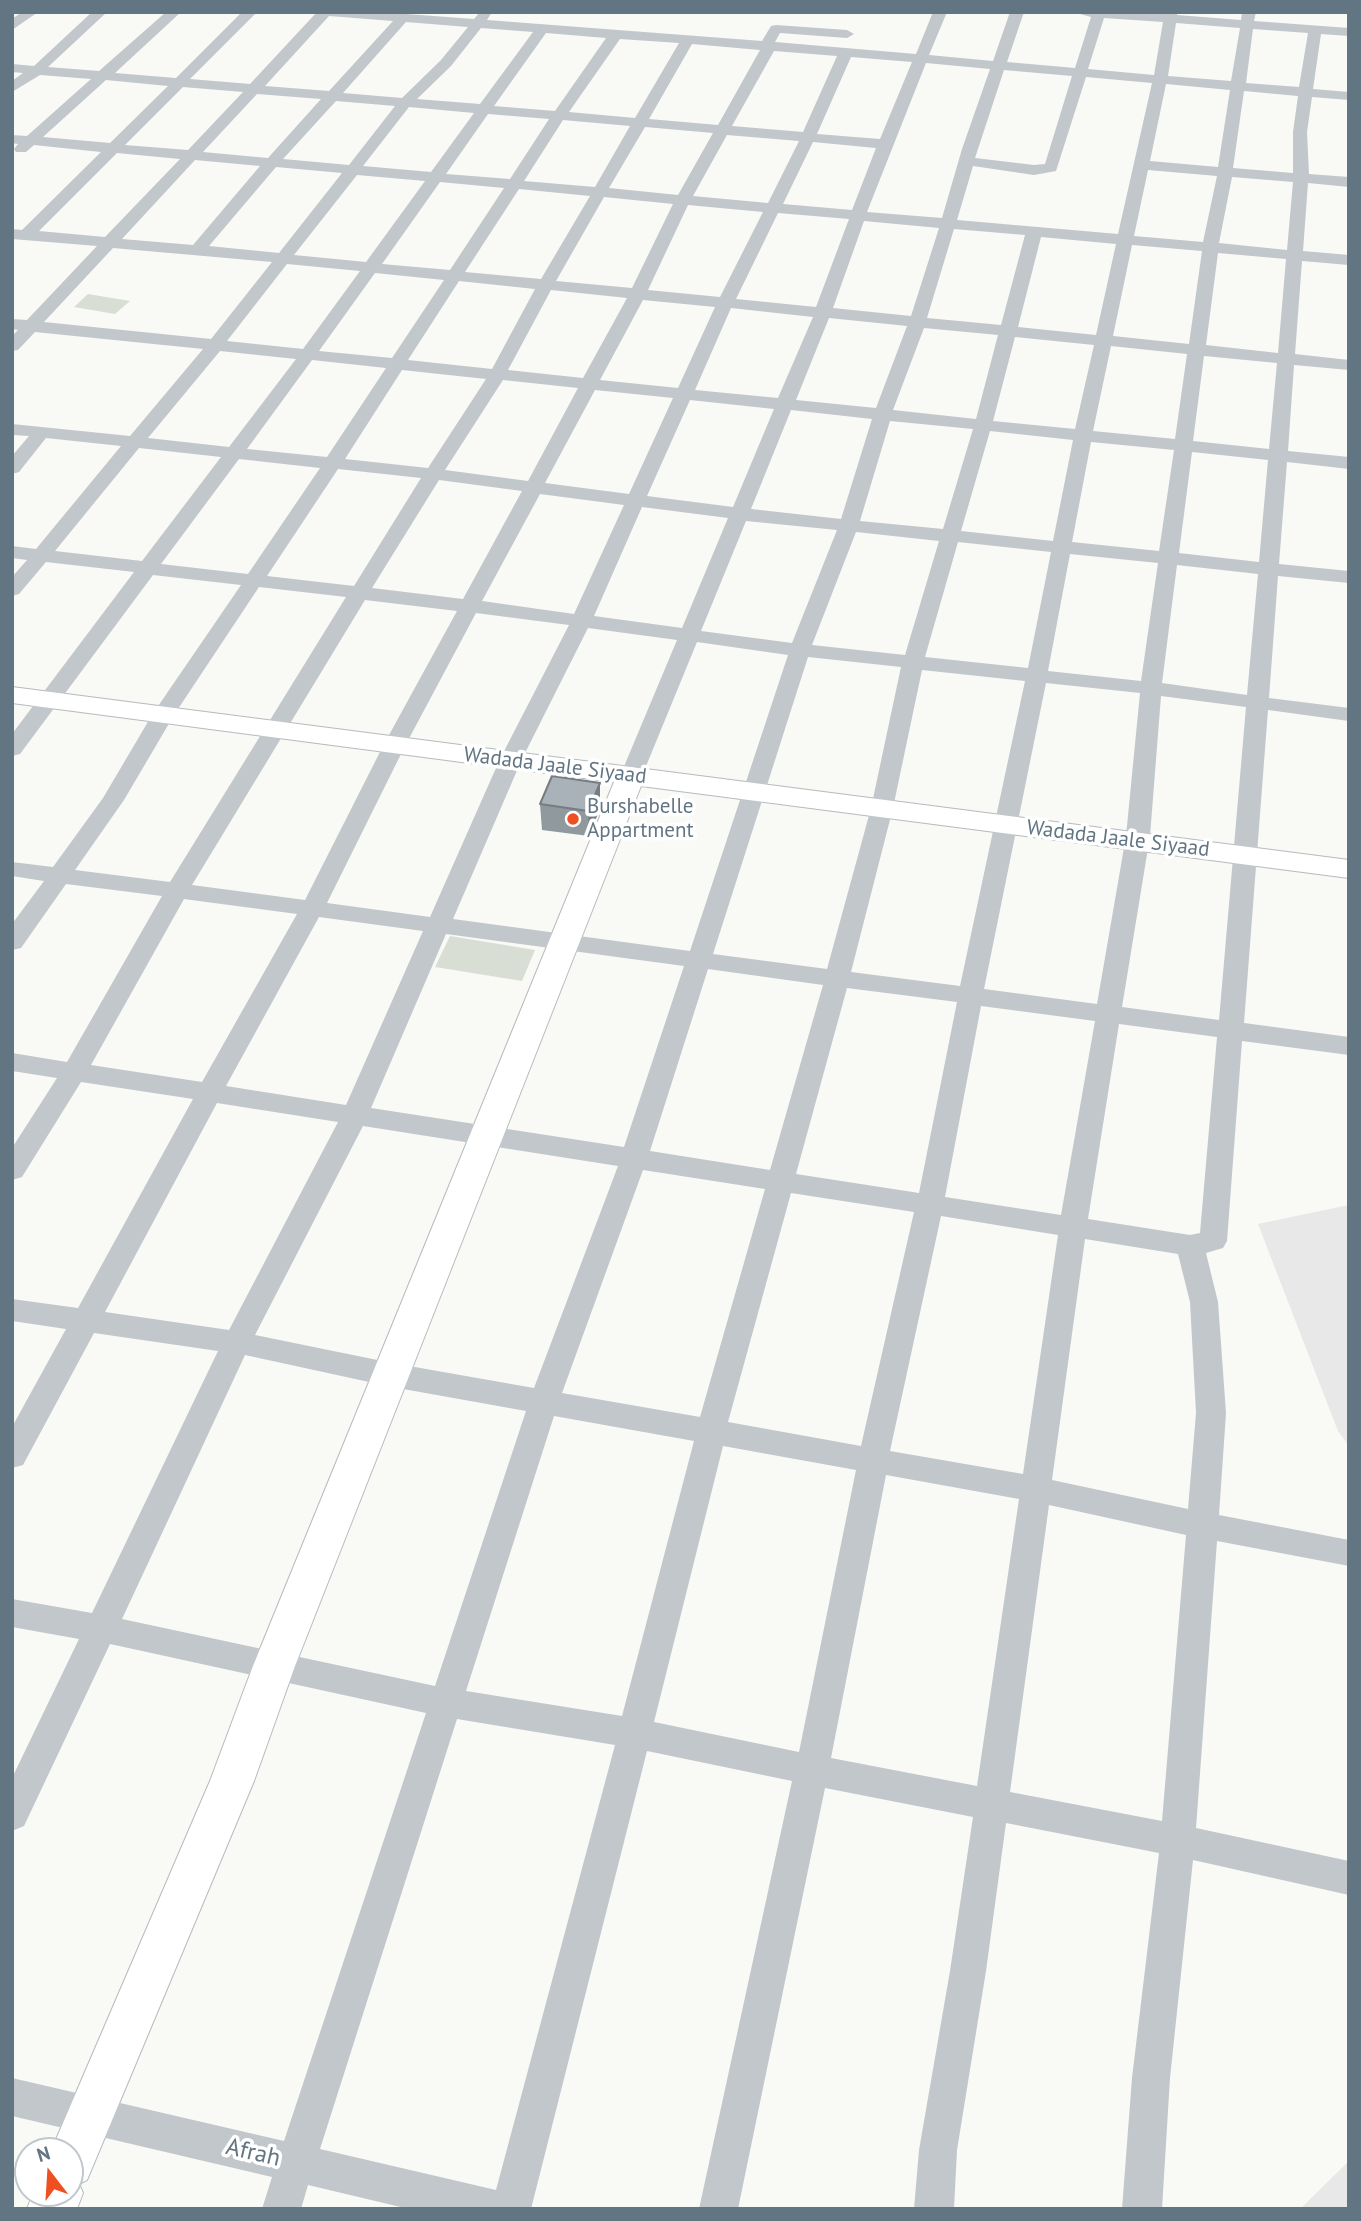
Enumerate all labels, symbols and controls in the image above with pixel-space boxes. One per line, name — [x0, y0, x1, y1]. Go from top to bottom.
street label: Wadada Jaale Siyaad — [462, 742, 648, 790]
place label: Burshabelle Appartment — [587, 794, 694, 844]
marker: Burshabelle Appartment — [565, 811, 581, 827]
street label: Wadada Jaale Siyaad — [1025, 815, 1211, 863]
street label: Afrah — [223, 2133, 283, 2173]
north arrow — [14, 2137, 84, 2207]
text: N — [34, 2141, 53, 2167]

